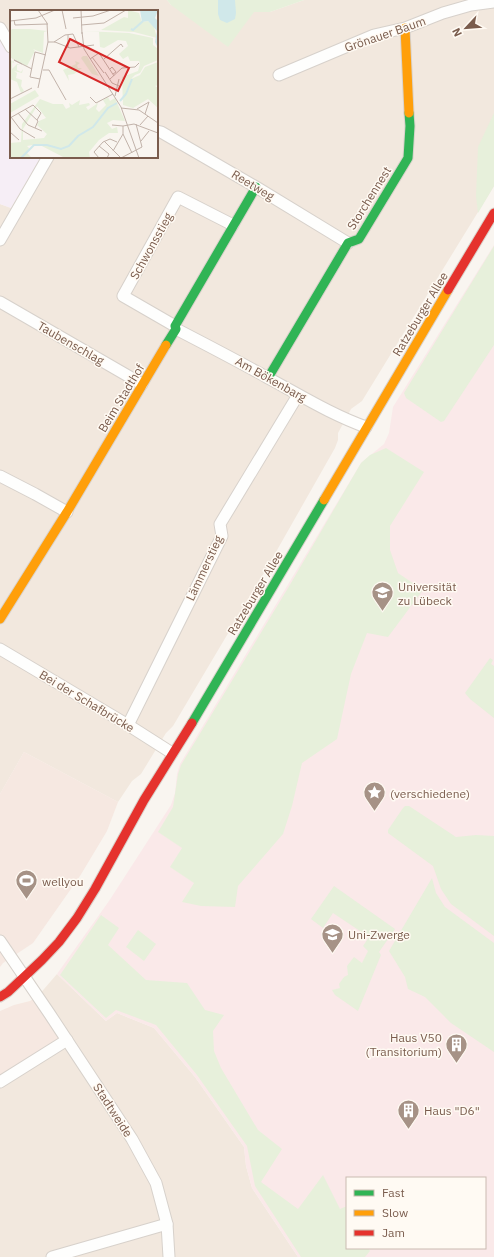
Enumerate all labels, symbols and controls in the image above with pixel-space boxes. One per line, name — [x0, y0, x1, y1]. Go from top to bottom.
north arrow — [446, 8, 486, 48]
inset map — [10, 10, 158, 158]
street label: Grönauer Baum — [342, 13, 428, 55]
text: N — [449, 26, 465, 39]
street label: Storchennest — [344, 164, 394, 232]
street label: Reetweg — [229, 166, 278, 204]
street label: Schwonsstieg — [126, 209, 176, 282]
street label: Ratzeburger Allee — [389, 269, 451, 359]
street label: Taubenschlag — [35, 318, 108, 368]
street label: Am Bökenbarg — [233, 353, 310, 405]
street label: Beim Stadthof — [95, 361, 147, 435]
street label: Lämmerstieg — [182, 532, 226, 603]
street label: Ratzeburger Allee — [224, 548, 286, 638]
place label: Universität zu Lübeck — [398, 579, 456, 608]
school or university icon: Universität zu Lübeck — [369, 580, 395, 613]
street label: Bei der Schafbrücke — [37, 667, 138, 735]
place icon: (verschiedene) — [361, 780, 387, 813]
place label: (verschiedene) — [390, 786, 470, 801]
sports icon: wellyou — [13, 868, 39, 901]
place label: wellyou — [42, 874, 84, 889]
school or university icon: Uni-Zwerge — [320, 921, 346, 954]
place label: Uni-Zwerge — [348, 927, 410, 942]
place label: Haus V50 (Transitorium) — [365, 1030, 442, 1059]
building icon: Haus V50 (Transitorium) — [444, 1031, 470, 1064]
street label: Stadtweide — [90, 1080, 136, 1140]
building icon: Haus "D6" — [395, 1097, 421, 1130]
place label: Haus "D6" — [424, 1103, 480, 1118]
legend — [346, 1177, 486, 1249]
text: Fast — [382, 1185, 405, 1200]
text: Slow — [382, 1205, 408, 1220]
text: Jam — [382, 1225, 405, 1240]

